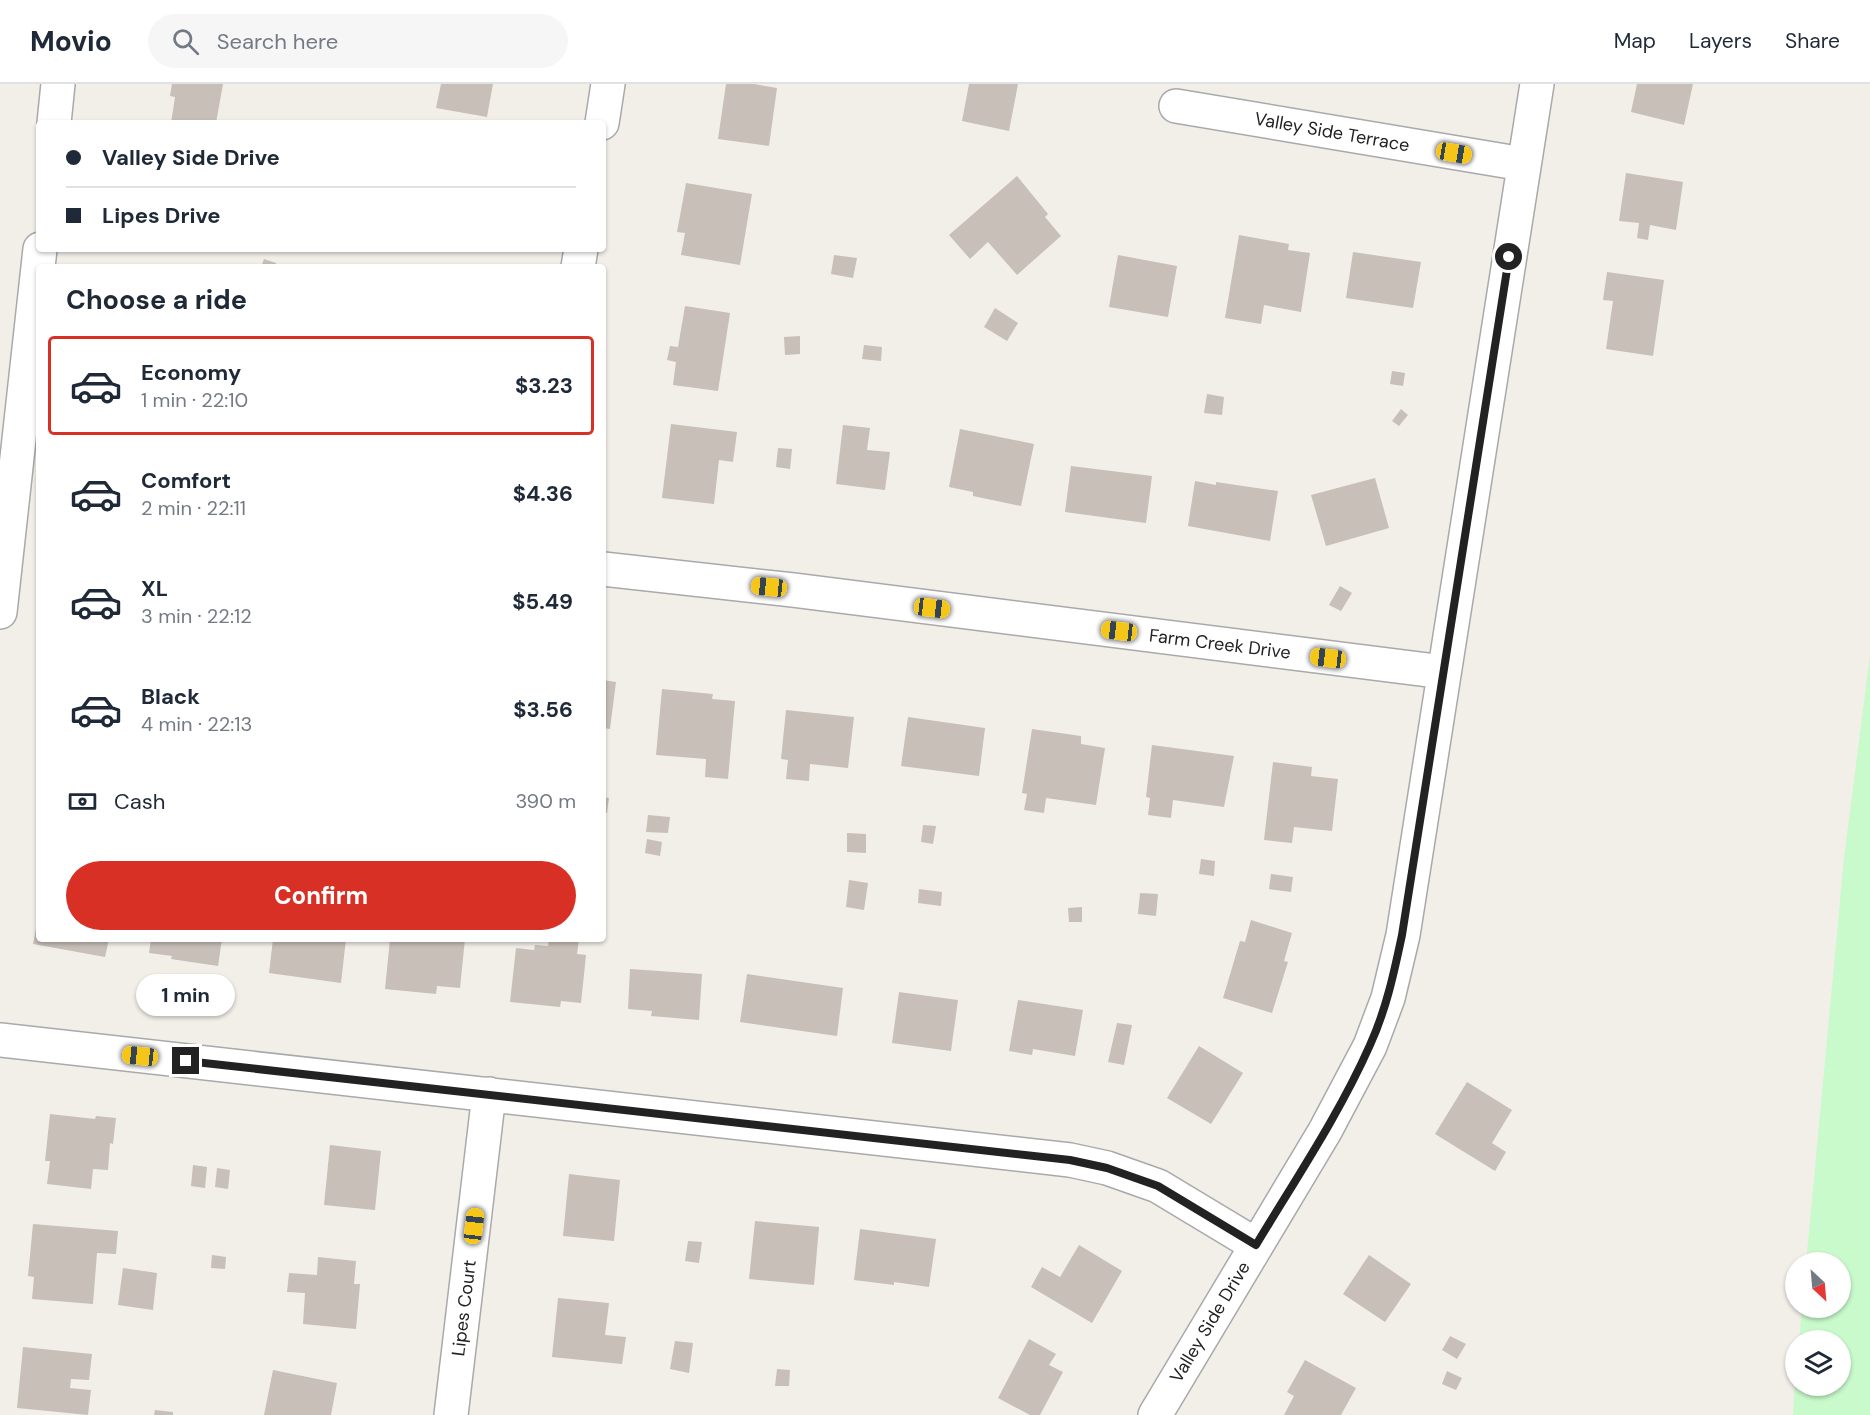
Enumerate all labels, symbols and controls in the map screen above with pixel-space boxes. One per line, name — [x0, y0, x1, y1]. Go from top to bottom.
search box — [148, 14, 568, 68]
text: Movio — [30, 23, 112, 60]
icon: search — [169, 25, 202, 58]
text: Search here — [217, 27, 338, 56]
text: Map — [1614, 27, 1656, 55]
text: Layers — [1689, 27, 1752, 55]
text: Share — [1785, 27, 1840, 55]
street label: Valley Side Terrace — [1253, 107, 1411, 157]
car — [1435, 141, 1473, 165]
text: Valley Side Drive — [102, 143, 280, 172]
text: Lipes Drive — [102, 201, 221, 230]
route start — [1495, 243, 1522, 270]
text: Choose a ride — [66, 282, 247, 317]
text: Economy — [141, 358, 241, 387]
icon: car — [69, 359, 123, 413]
text: $3.23 — [515, 371, 573, 400]
text: 1 min · 22:10 — [141, 387, 248, 413]
text: Comfort — [141, 466, 231, 495]
icon: car — [69, 467, 123, 521]
text: $4.36 — [513, 479, 573, 508]
text: 2 min · 22:11 — [141, 495, 246, 521]
text: XL — [141, 574, 168, 603]
icon: car — [69, 575, 123, 629]
car — [750, 576, 788, 598]
text: $5.49 — [512, 587, 573, 616]
car — [913, 597, 951, 619]
text: 3 min · 22:12 — [141, 603, 252, 629]
car — [1100, 620, 1138, 642]
street label: Farm Creek Drive — [1148, 623, 1292, 665]
car — [1309, 647, 1347, 669]
text: Black — [141, 682, 200, 711]
icon: car — [69, 683, 123, 737]
text: $3.56 — [513, 695, 573, 724]
text: 4 min · 22:13 — [141, 711, 252, 737]
icon: cash — [66, 785, 99, 818]
text: Cash — [114, 787, 165, 816]
text: 390 m — [515, 788, 576, 814]
button: Confirm — [66, 861, 576, 930]
callout: 1 min — [136, 974, 236, 1016]
text: 1 min — [161, 982, 210, 1008]
car — [121, 1045, 159, 1067]
route end — [172, 1047, 199, 1074]
car — [463, 1207, 485, 1245]
north arrow — [1785, 1252, 1851, 1318]
map controls — [1785, 1252, 1851, 1396]
street label: Valley Side Drive — [1164, 1257, 1256, 1387]
street label: Lipes Court — [446, 1259, 482, 1357]
button: layers — [1785, 1330, 1851, 1396]

